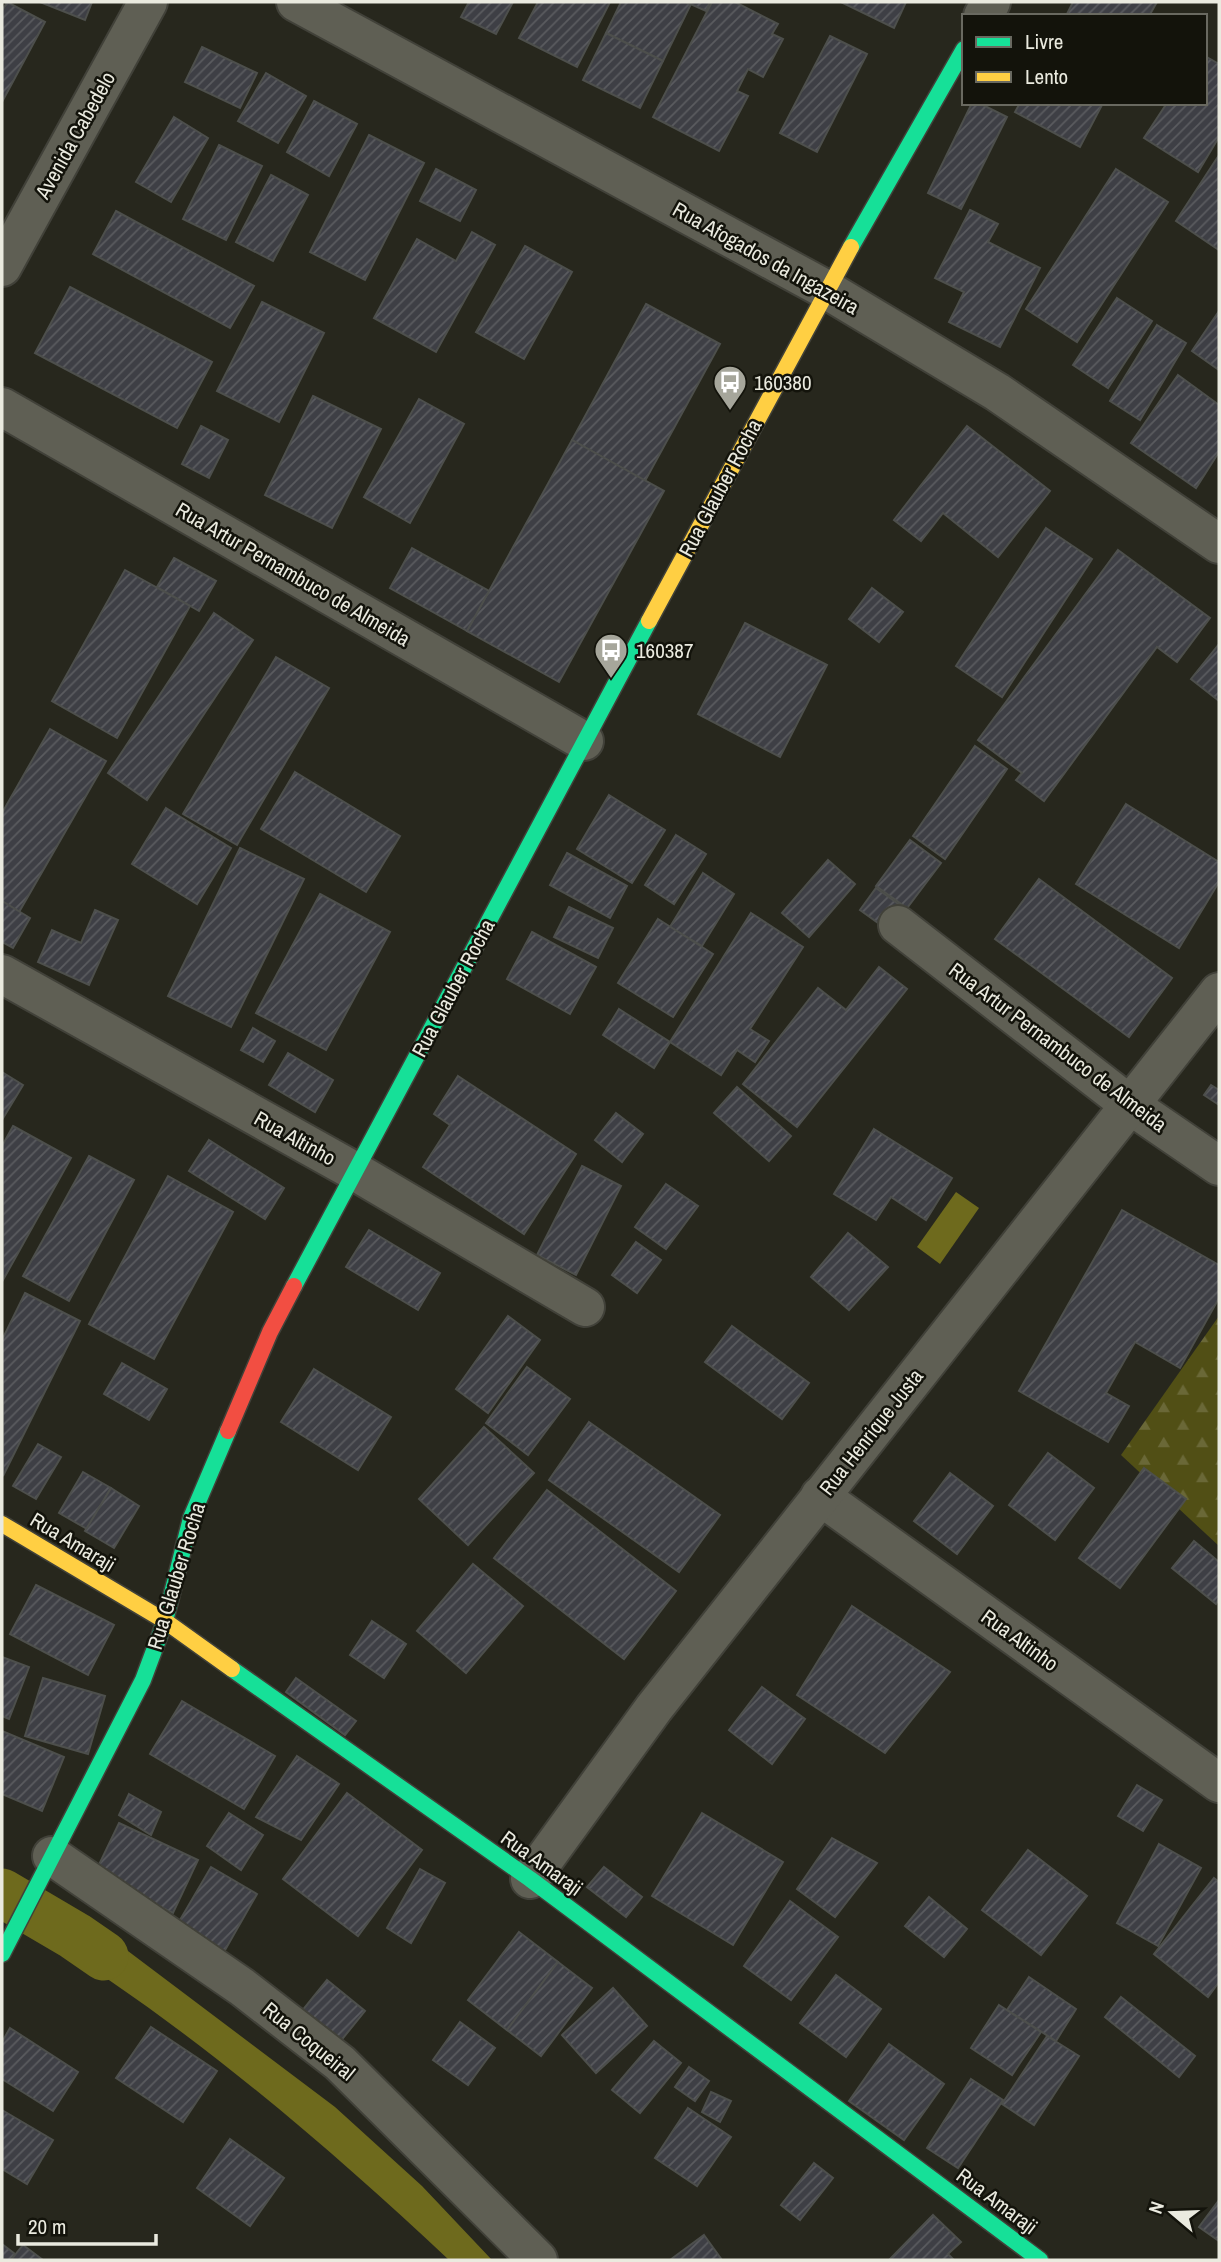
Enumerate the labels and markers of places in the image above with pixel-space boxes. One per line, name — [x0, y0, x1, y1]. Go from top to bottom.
bus stop icon: 160380 — [711, 363, 749, 412]
place label: 160380 — [754, 368, 811, 397]
bus stop icon: 160387 — [592, 631, 630, 680]
place label: 160387 — [636, 636, 693, 665]

